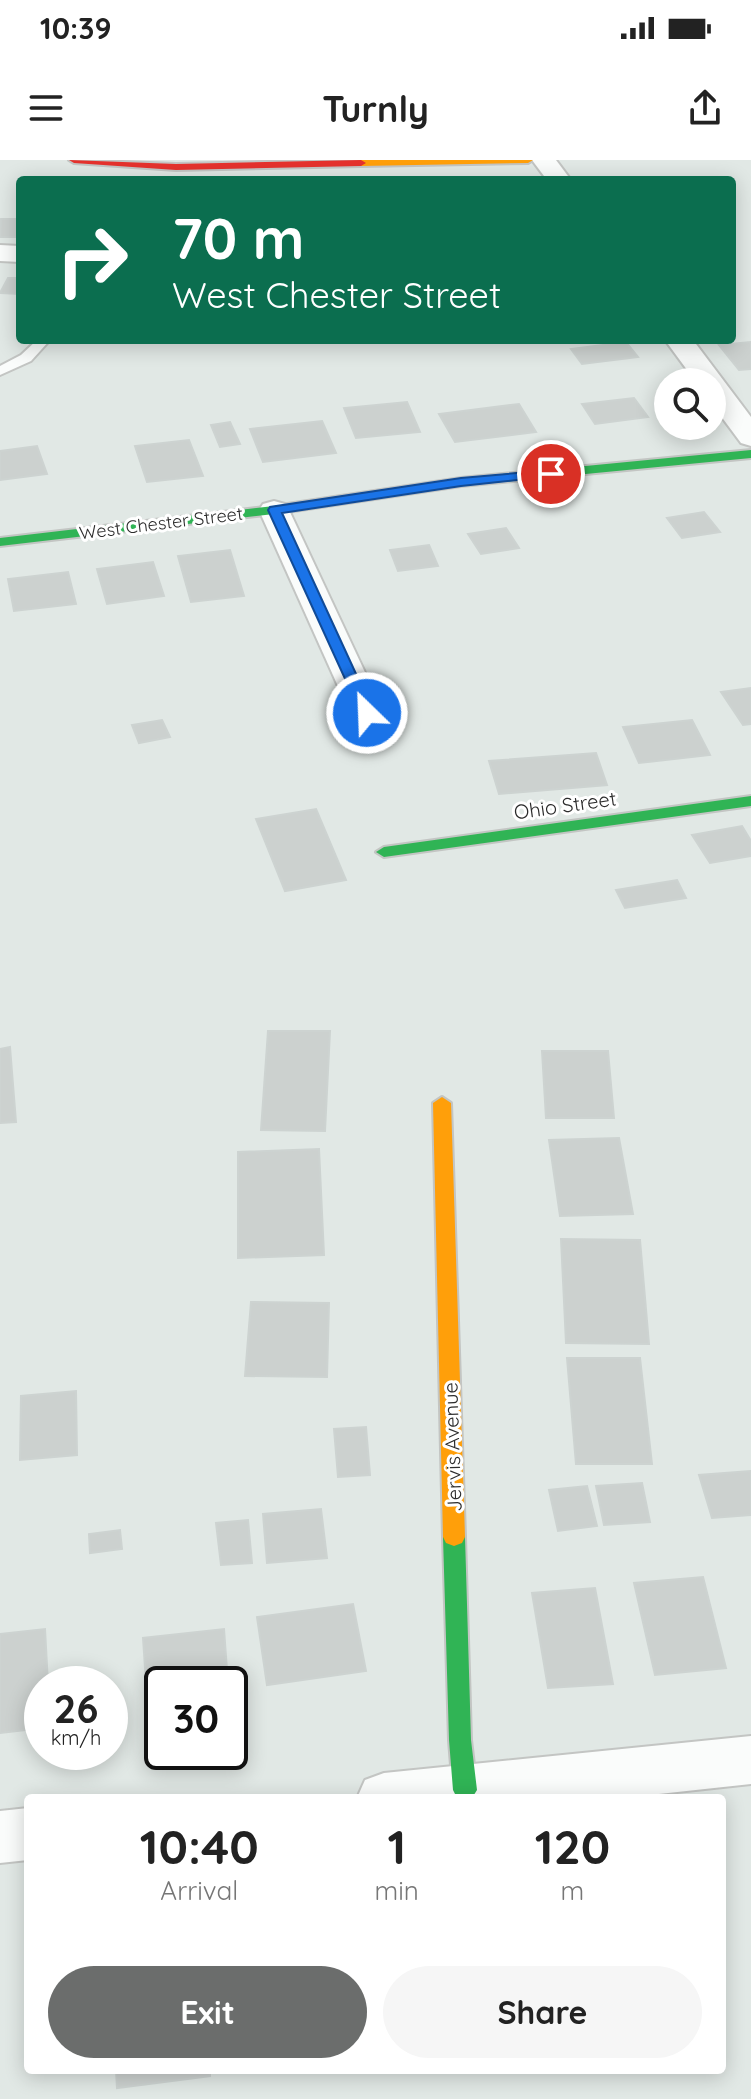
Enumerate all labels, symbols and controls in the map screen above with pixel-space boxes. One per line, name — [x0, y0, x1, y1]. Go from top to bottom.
text: 10:39 — [40, 9, 111, 47]
icon: menu — [24, 86, 68, 130]
text: Turnly — [322, 86, 429, 131]
icon: share — [683, 86, 727, 130]
text: 70 m — [172, 203, 304, 273]
icon: right — [40, 208, 144, 312]
text: West Chester Street — [172, 272, 501, 317]
map controls — [654, 368, 726, 440]
button: search — [654, 368, 726, 440]
pin — [517, 440, 585, 508]
icon: arrive — [529, 452, 573, 496]
street label: West Chester Street — [78, 502, 244, 544]
position arrow — [325, 671, 409, 755]
street label: Ohio Street — [512, 785, 618, 825]
street label: Jervis Avenue — [437, 1382, 467, 1512]
speed limit sign: 30 — [144, 1666, 248, 1770]
text: 26 — [54, 1683, 98, 1733]
text: km/h — [51, 1725, 101, 1750]
text: 10:40 — [140, 1816, 259, 1876]
text: 1 — [387, 1816, 406, 1876]
text: 120 — [535, 1816, 610, 1876]
text: Arrival — [160, 1874, 238, 1907]
text: min — [375, 1874, 419, 1907]
text: m — [561, 1874, 584, 1907]
button: Exit — [48, 1966, 367, 2058]
button: Share — [383, 1966, 702, 2058]

